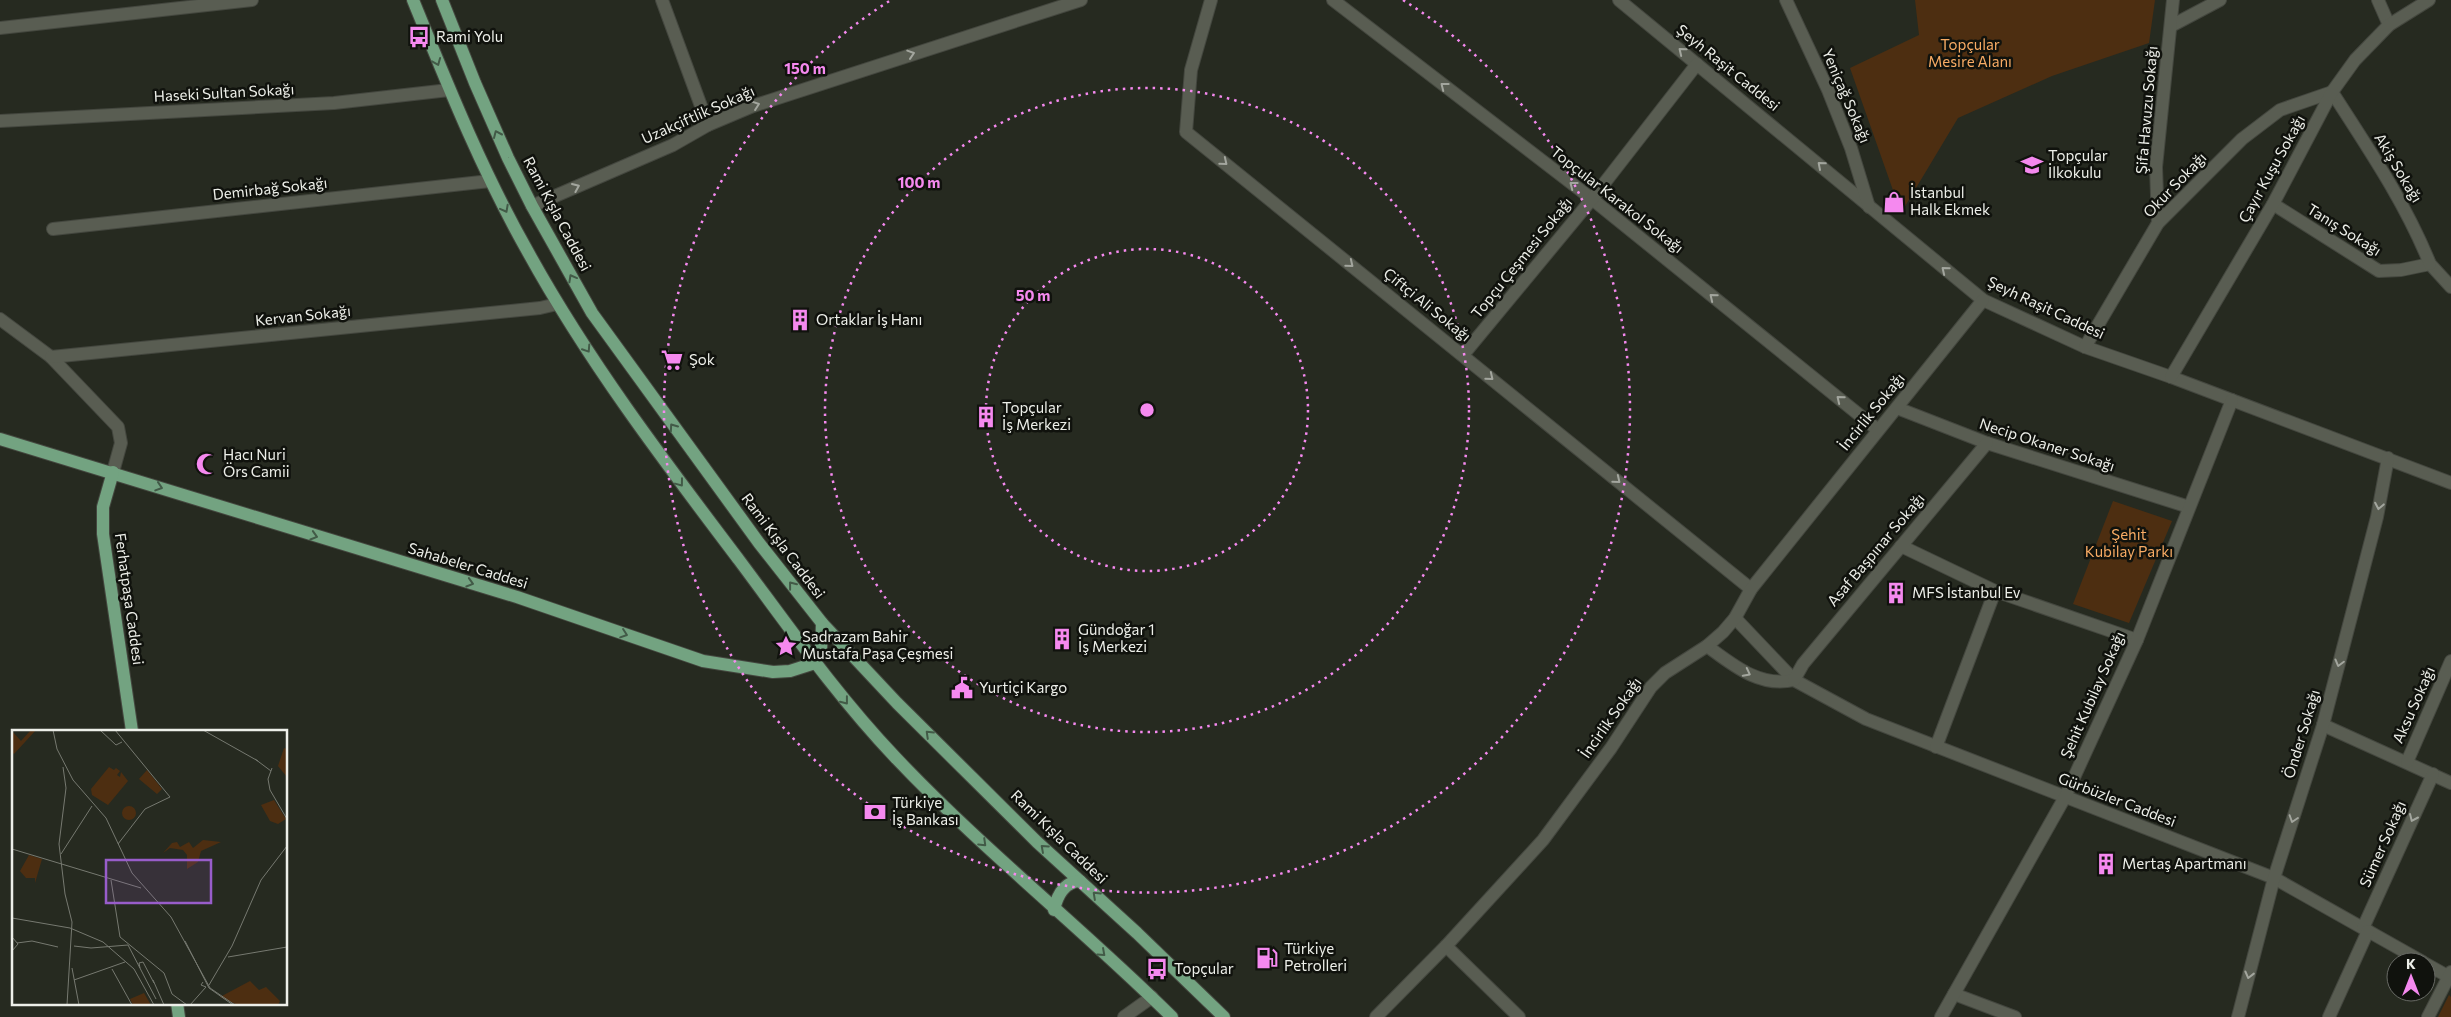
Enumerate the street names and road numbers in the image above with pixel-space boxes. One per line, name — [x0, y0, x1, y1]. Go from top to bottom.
street label: Şeyh Raşit Caddesi — [1673, 20, 1784, 114]
street label: Şifa Havuzu Sokağı — [2131, 45, 2161, 175]
street label: Yeniçağ Sokağı — [1819, 46, 1875, 145]
street label: Haseki Sultan Sokağı — [153, 79, 295, 105]
street label: Uzakçiftlik Sokağı — [638, 81, 757, 147]
street label: Çayır Kuşu Sokağı — [2234, 111, 2308, 226]
street label: Akiş Sokağı — [2371, 130, 2427, 205]
street label: Topçular Karakol Sokağı — [1548, 142, 1688, 257]
street label: Okur Sokağı — [2139, 148, 2210, 221]
street label: Rami Kışla Caddesi — [520, 153, 596, 274]
street label: Demirbağ Sokağı — [212, 173, 328, 203]
street label: Topçu Çeşmesi Sokağı — [1467, 193, 1575, 321]
street label: Tanış Sokağı — [2304, 199, 2385, 259]
street label: Çiftçi Ali Sokağı — [1380, 264, 1475, 345]
street label: Şeyh Raşit Caddesi — [1985, 272, 2108, 342]
street label: Kervan Sokağı — [254, 301, 352, 329]
street label: İncirlik Sokağı — [1835, 369, 1908, 454]
street label: Necip Okaner Sokağı — [1977, 414, 2117, 474]
street label: Rami Kışla Caddesi — [738, 489, 829, 602]
street label: Asaf Başpınar Sokağı — [1823, 489, 1928, 610]
street label: Ferhatpaşa Caddesi — [112, 532, 148, 666]
street label: Sahabeler Caddesi — [406, 538, 530, 592]
street label: Şehit Kubilay Sokağı — [2056, 628, 2128, 761]
street label: Aksu Sokağı — [2388, 663, 2438, 746]
street label: İncirlik Sokağı — [1576, 674, 1645, 761]
street label: Önder Sokağı — [2279, 687, 2323, 780]
street label: Gürbüzler Caddesi — [2056, 768, 2179, 830]
street label: Rami Kışla Caddesi — [1008, 786, 1112, 887]
street label: Sümer Sokağı — [2355, 798, 2409, 890]

